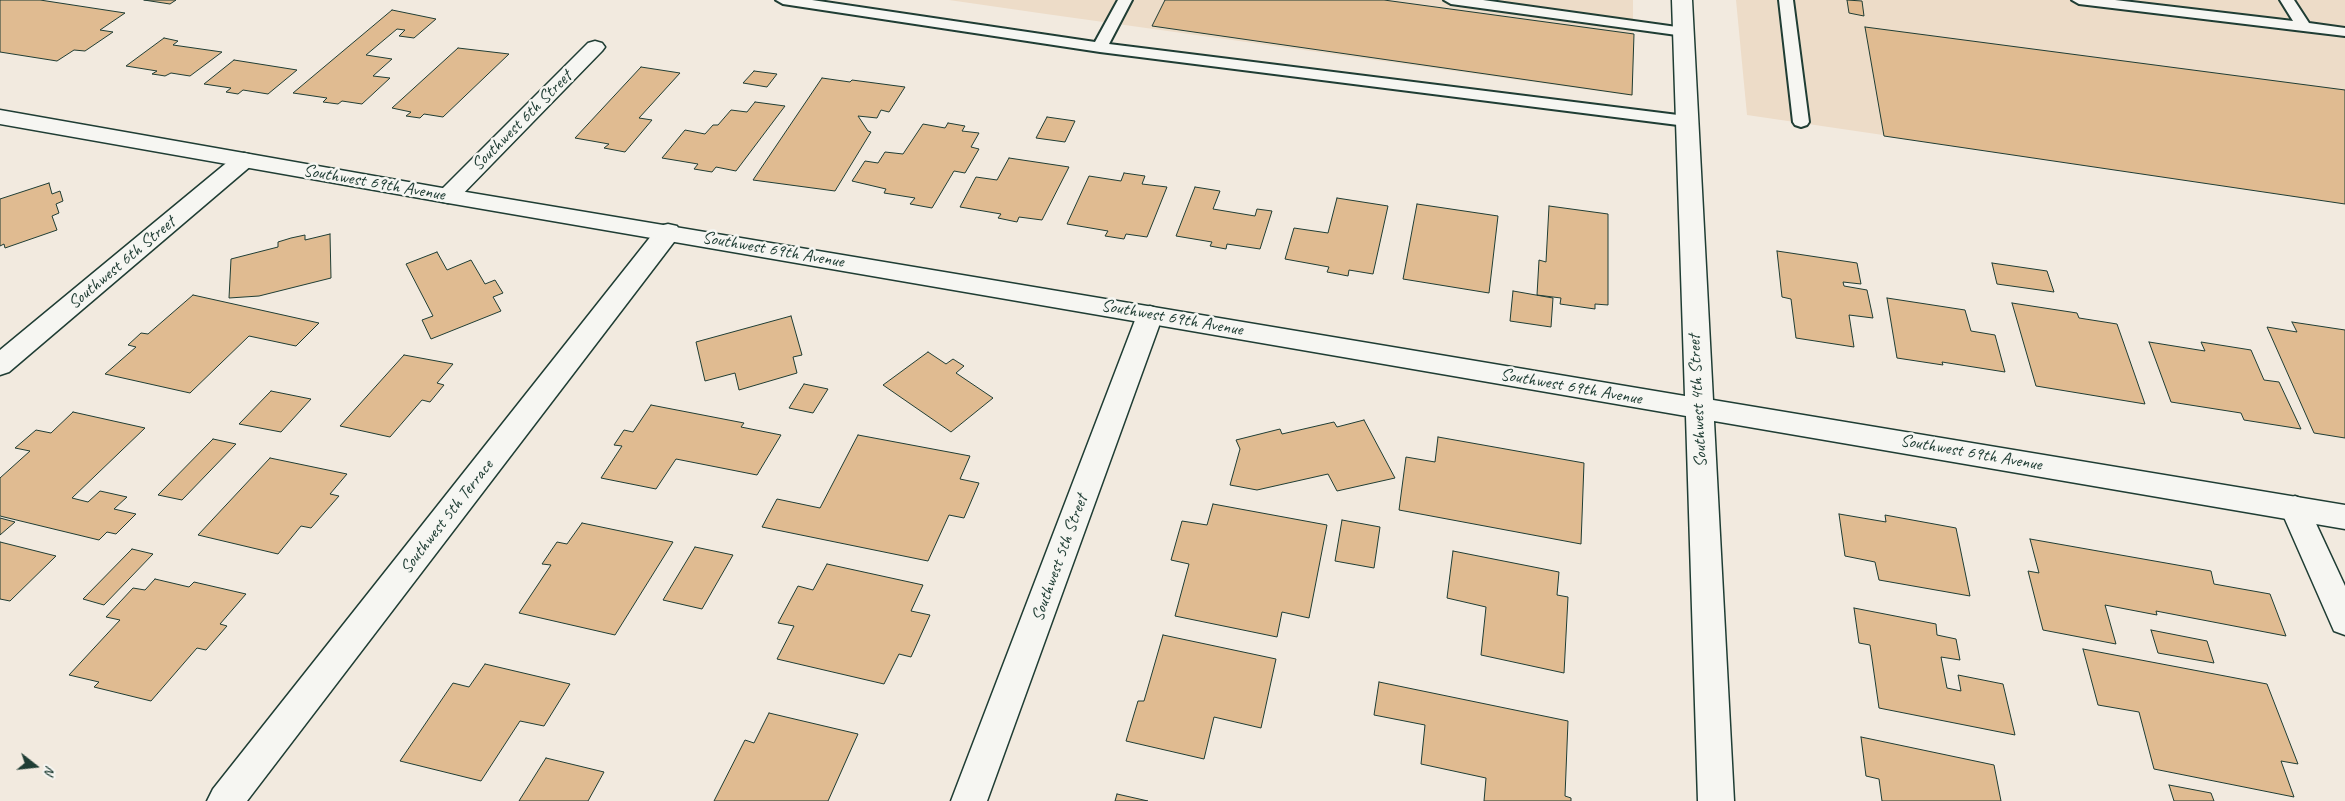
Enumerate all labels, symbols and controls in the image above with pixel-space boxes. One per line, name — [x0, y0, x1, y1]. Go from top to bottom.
street label: Southwest 6th Street — [467, 66, 577, 176]
street label: Southwest 69th Avenue — [302, 160, 446, 206]
street label: Southwest 6th Street — [64, 212, 180, 314]
street label: Southwest 69th Avenue — [701, 227, 845, 273]
street label: Southwest 69th Avenue — [1100, 295, 1244, 341]
street label: Southwest 4th Street — [1684, 334, 1712, 468]
street label: Southwest 69th Avenue — [1499, 364, 1643, 410]
street label: Southwest 69th Avenue — [1899, 430, 2043, 476]
street label: Southwest 5th Terrace — [396, 456, 498, 578]
street label: Southwest 5th Street — [1027, 492, 1093, 624]
north arrow — [10, 741, 60, 791]
text: N — [41, 764, 59, 777]

